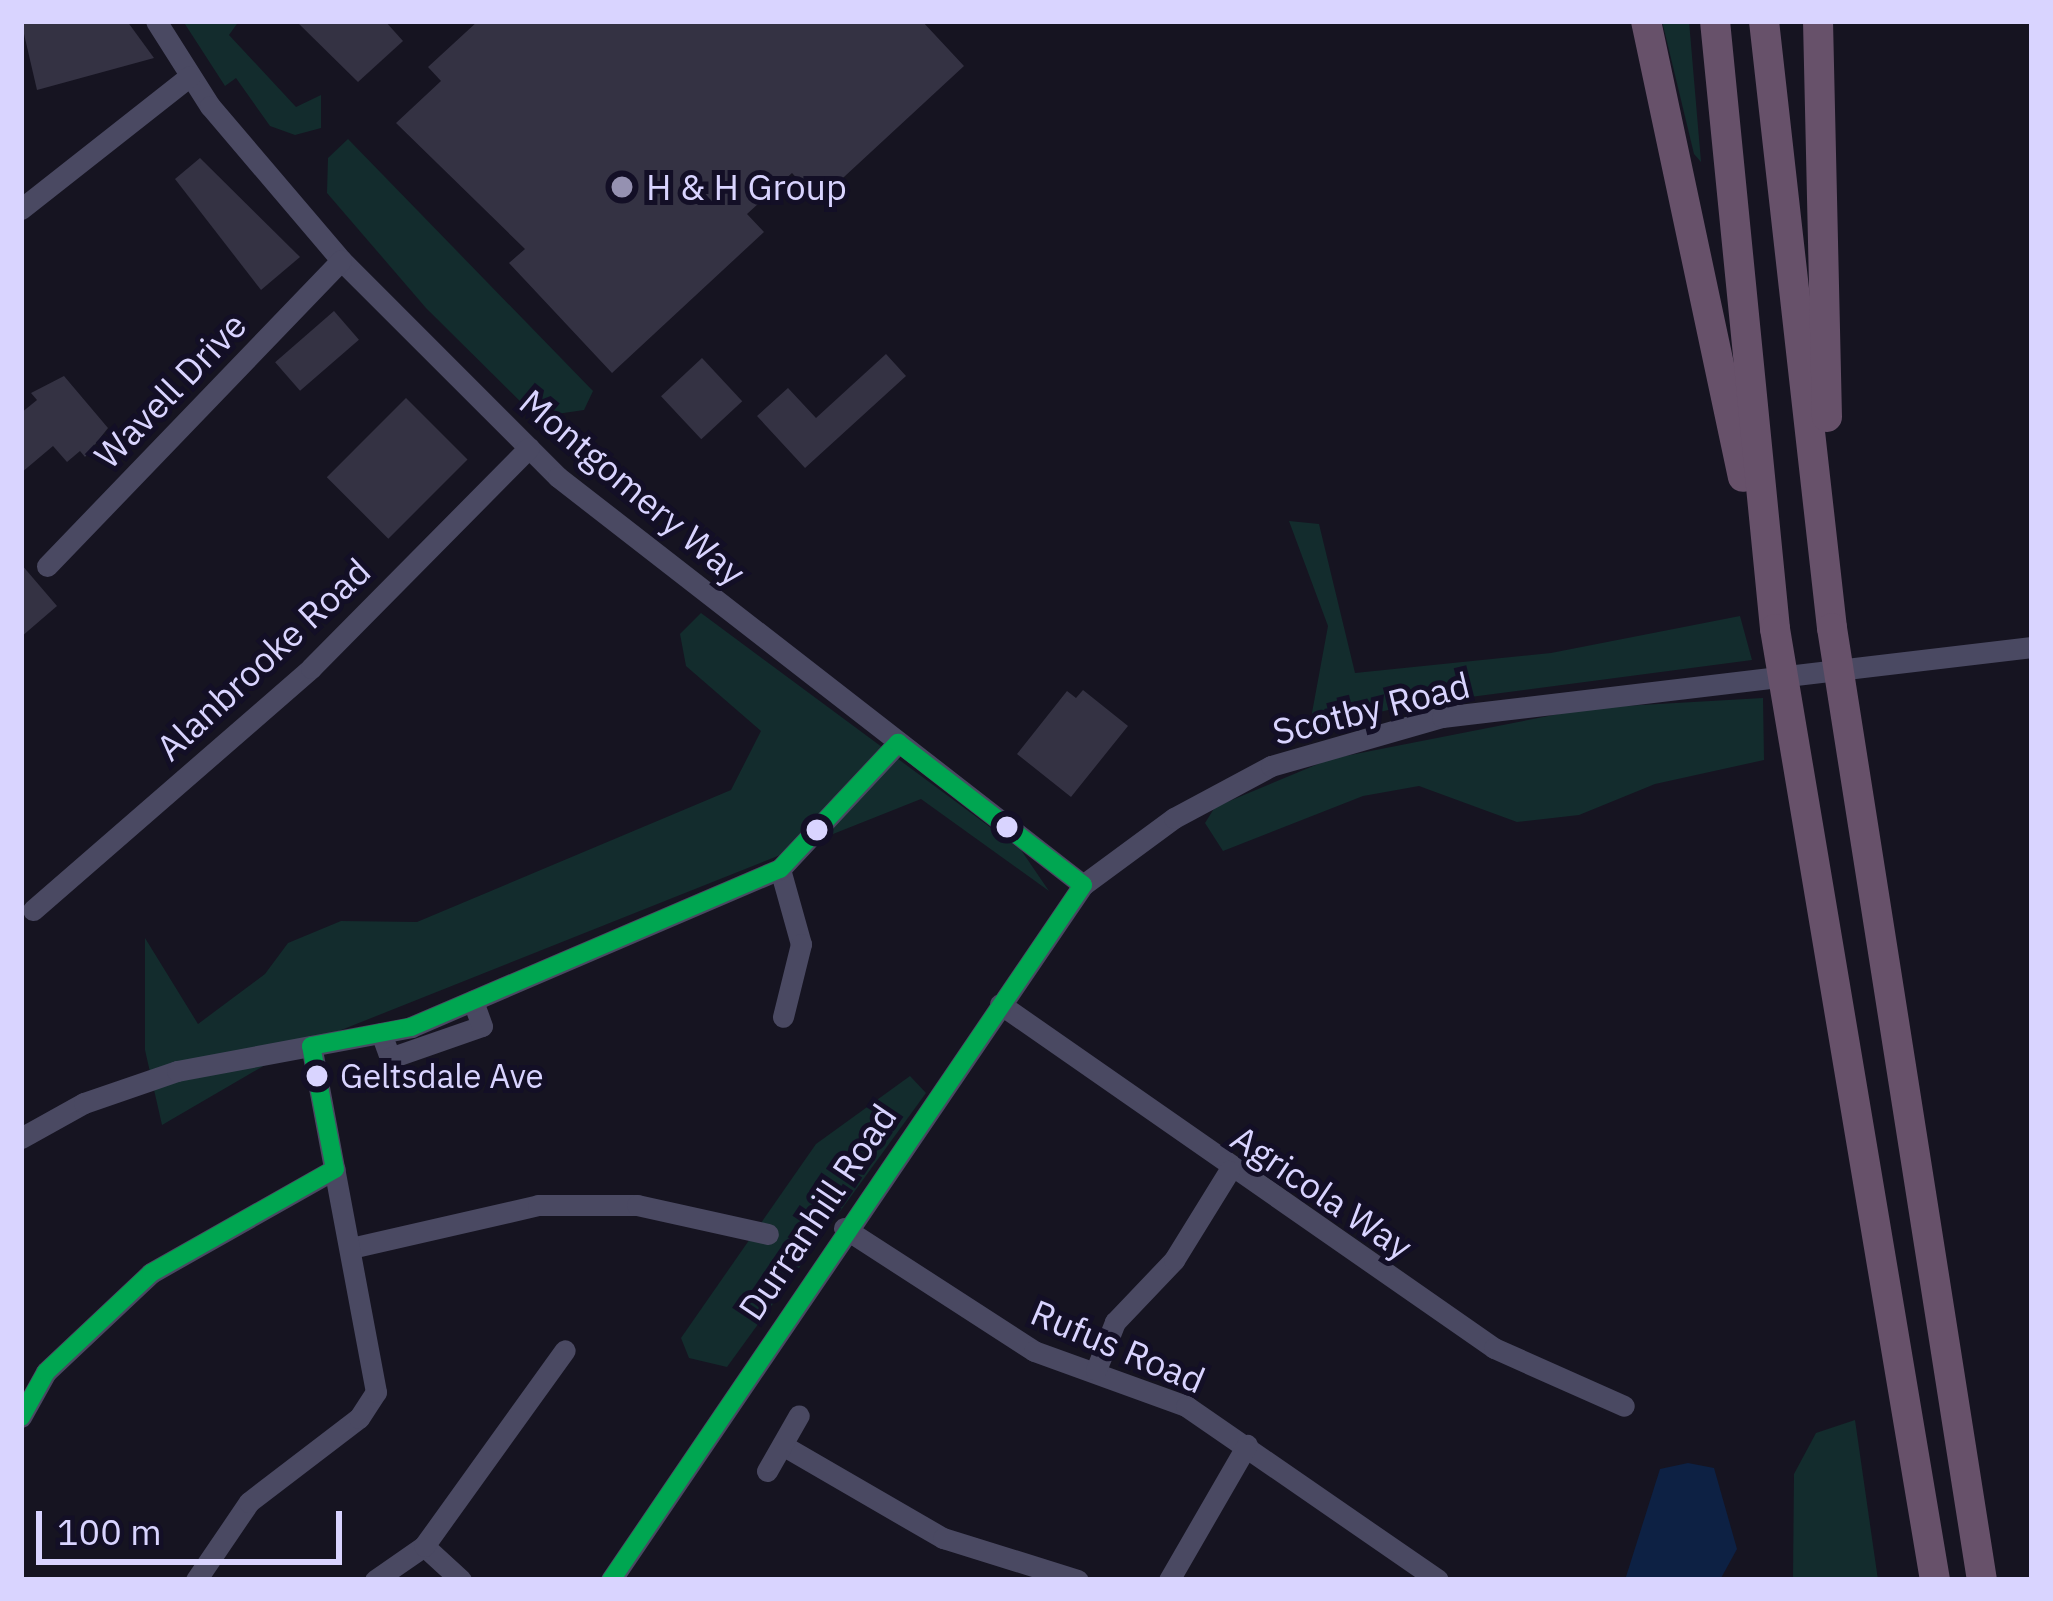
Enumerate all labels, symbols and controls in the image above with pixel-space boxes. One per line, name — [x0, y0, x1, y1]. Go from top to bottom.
place label: H & H Group — [646, 165, 847, 209]
marker: H & H Group — [609, 174, 635, 200]
street label: Wavell Drive — [85, 303, 255, 477]
street label: Montgomery Way — [511, 380, 755, 594]
street label: Alanbrooke Road — [147, 549, 379, 769]
street label: Scotby Road — [1268, 663, 1474, 753]
unlabelled marker — [996, 816, 1018, 838]
unlabelled marker — [806, 819, 828, 841]
place label: Geltsdale Ave — [340, 1056, 544, 1096]
marker: Geltsdale Ave — [306, 1065, 328, 1087]
street label: Durranhill Road — [729, 1096, 905, 1328]
street label: Agricola Way — [1223, 1116, 1421, 1268]
street label: Rufus Road — [1025, 1290, 1211, 1402]
scale bar — [42, 1487, 348, 1561]
text: 100 m — [57, 1508, 162, 1555]

